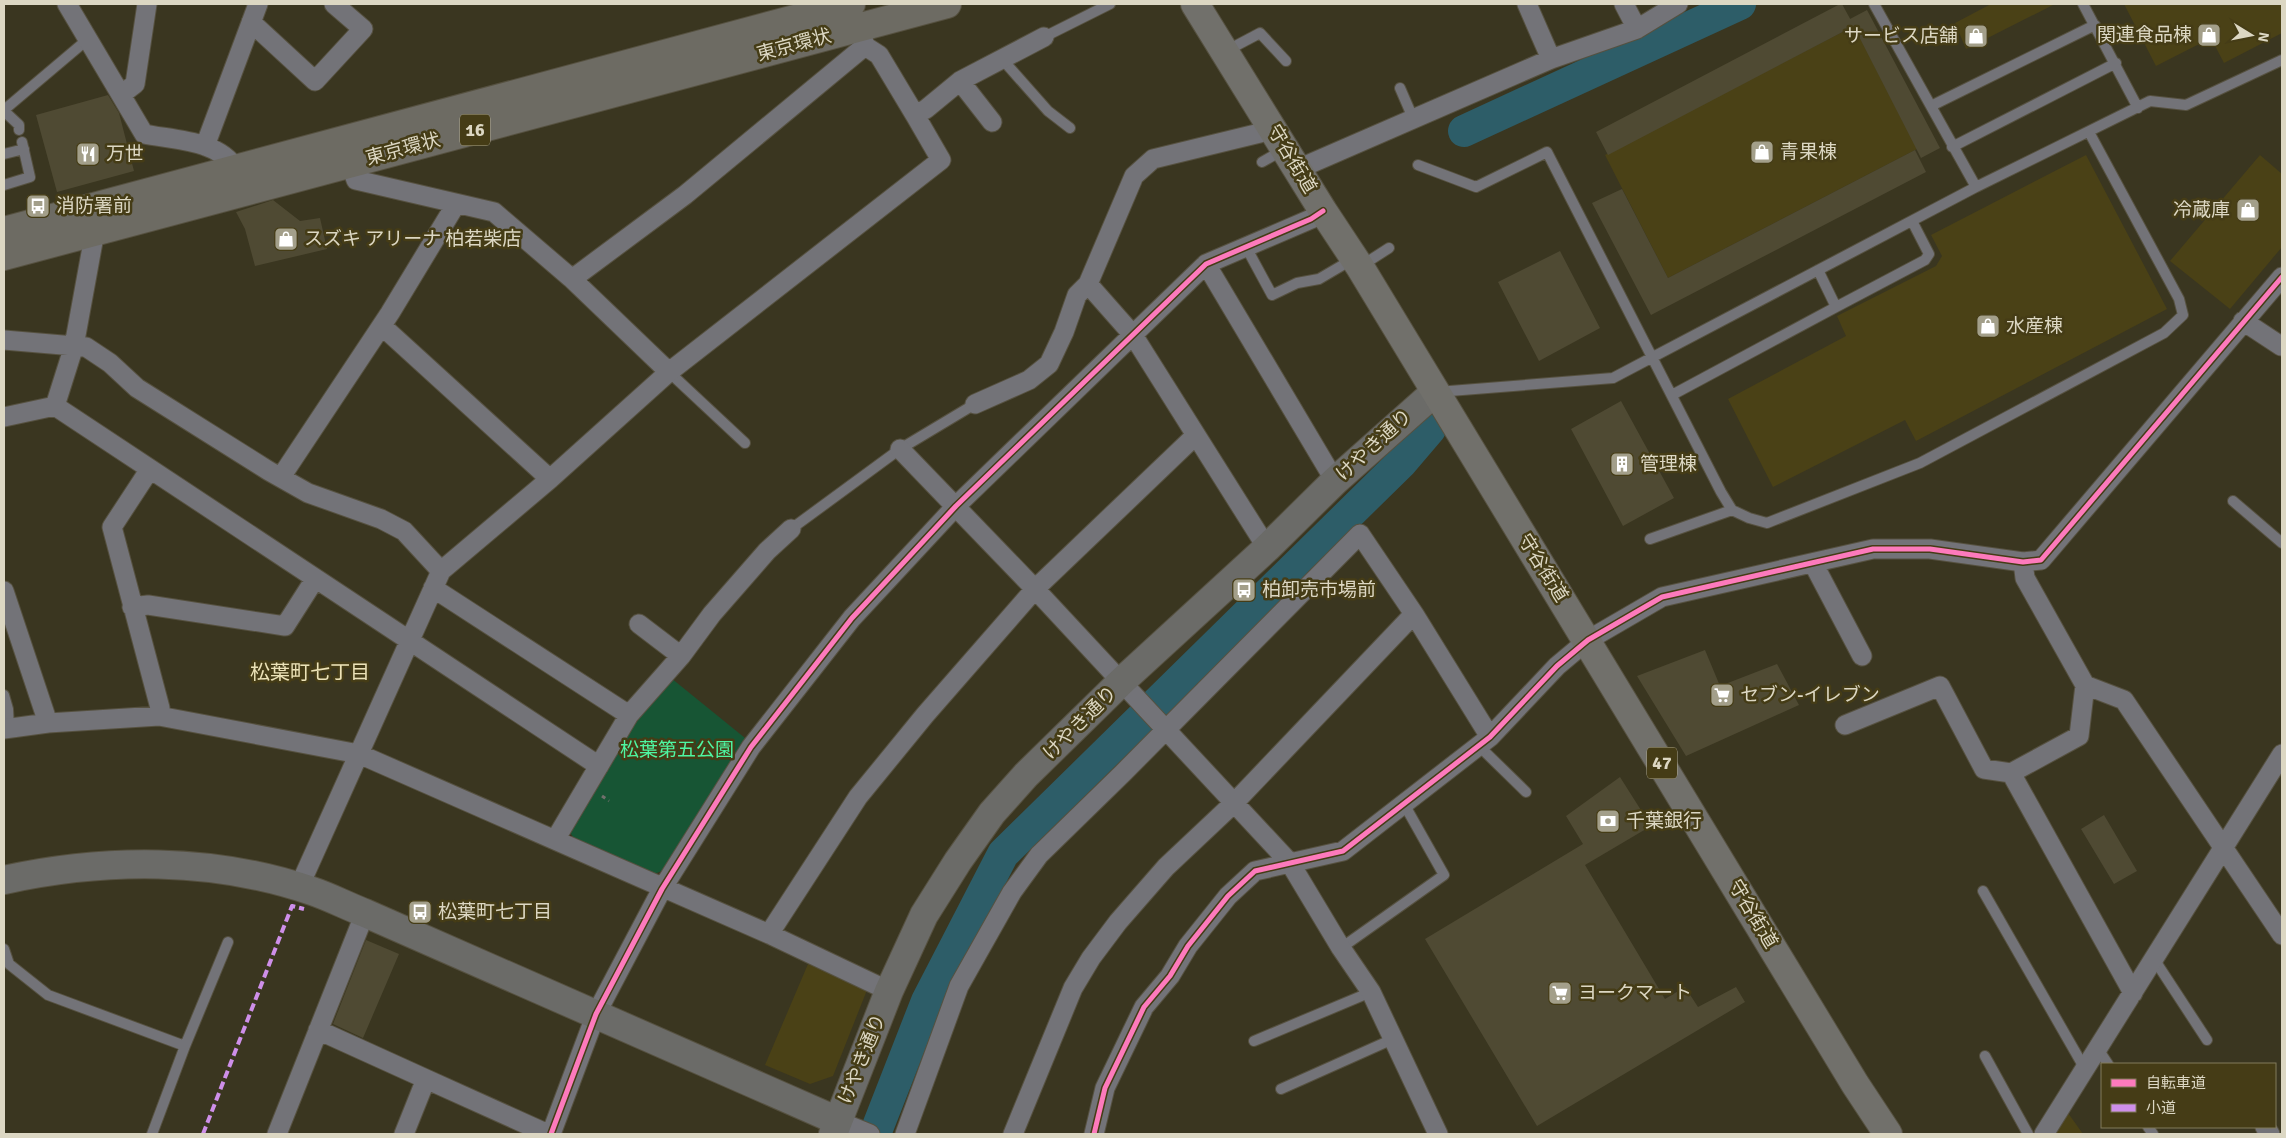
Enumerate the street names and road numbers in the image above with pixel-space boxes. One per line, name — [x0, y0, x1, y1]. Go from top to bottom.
street label: 東京環状 — [754, 24, 834, 66]
road number: 16 — [460, 114, 490, 146]
street label: 守谷街道 — [1262, 120, 1322, 198]
street label: 東京環状 — [363, 128, 443, 170]
street label: けやき通り — [1331, 404, 1417, 486]
street label: 守谷街道 — [1513, 529, 1573, 607]
street label: けやき通り — [1038, 681, 1122, 765]
road number: 47 — [1647, 748, 1677, 778]
street label: 守谷街道 — [1723, 875, 1783, 953]
street label: けやき通り — [833, 1010, 891, 1108]

